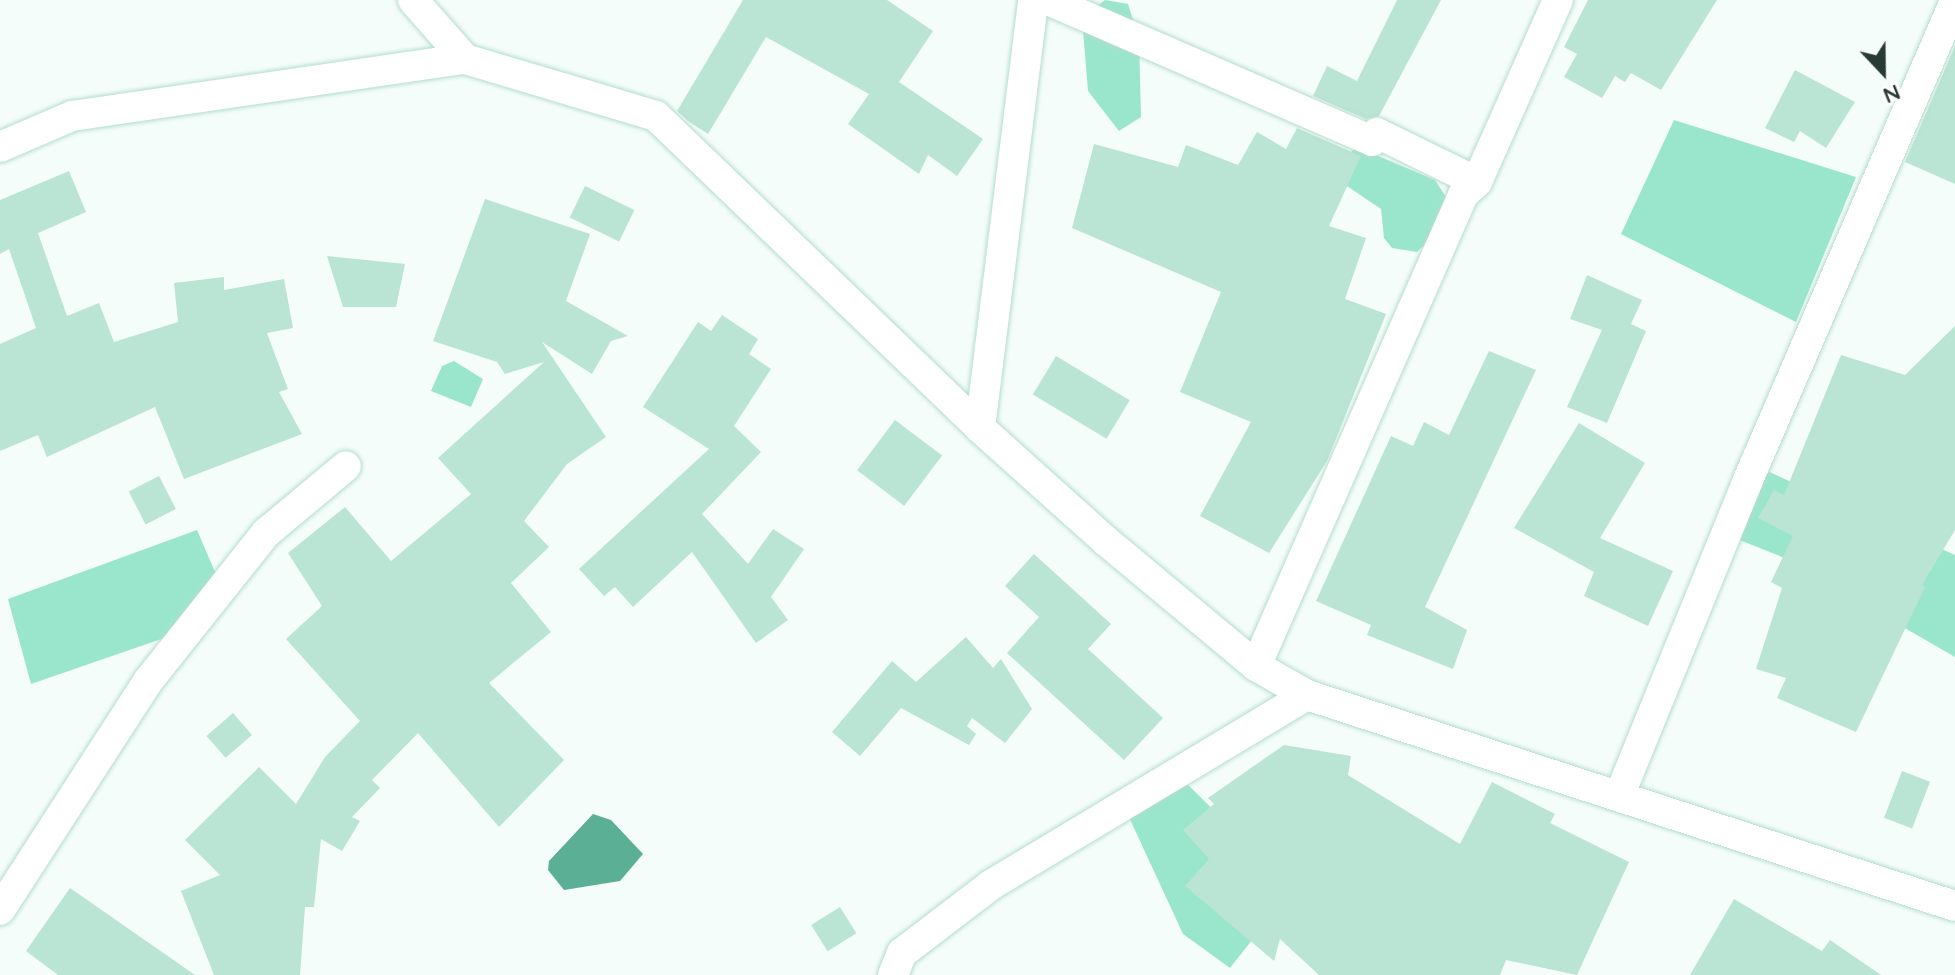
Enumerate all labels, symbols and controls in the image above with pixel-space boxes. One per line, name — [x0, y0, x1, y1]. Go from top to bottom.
north arrow — [1843, 32, 1923, 112]
text: N — [1879, 78, 1905, 110]

